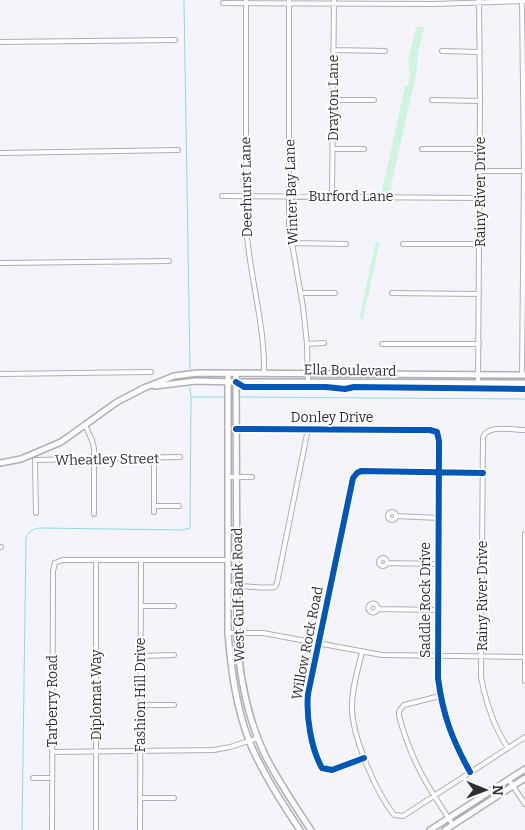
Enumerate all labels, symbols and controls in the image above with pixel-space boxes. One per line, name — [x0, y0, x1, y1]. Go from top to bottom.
street label: Drayton Lane — [325, 55, 342, 141]
street label: Deerhurst Lane — [237, 136, 256, 238]
street label: Rainy River Drive — [472, 137, 489, 247]
street label: Winter Bay Lane — [281, 139, 302, 245]
street label: Burford Lane — [309, 188, 393, 205]
street label: Ella Boulevard — [303, 361, 397, 380]
street label: Donley Drive — [291, 409, 373, 426]
street label: Wheatley Street — [55, 450, 159, 469]
street label: West Gulf Bank Road — [229, 527, 248, 663]
street label: Rainy River Drive — [474, 541, 491, 651]
street label: Saddle Rock Drive — [417, 542, 434, 658]
street label: Willow Rock Road — [288, 585, 327, 701]
street label: Fashion Hill Drive — [132, 637, 149, 753]
street label: Diplomat Way — [88, 649, 105, 741]
street label: Tarberry Road — [44, 655, 61, 747]
north arrow — [460, 765, 510, 815]
text: N — [489, 785, 506, 796]

